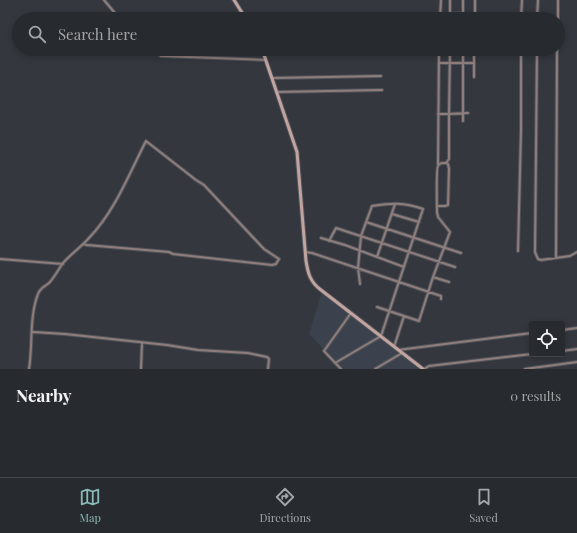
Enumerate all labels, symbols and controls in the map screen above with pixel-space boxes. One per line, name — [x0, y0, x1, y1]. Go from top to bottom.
search box — [12, 12, 565, 56]
icon: search — [26, 23, 48, 45]
text: Search here — [58, 24, 137, 44]
map controls — [529, 321, 565, 357]
button: locate — [529, 321, 565, 357]
text: Nearby — [16, 384, 71, 406]
text: 0 results — [510, 387, 561, 404]
tab: Map — [79, 486, 101, 525]
tab: Directions — [259, 486, 311, 525]
tab: Saved — [469, 486, 498, 525]

